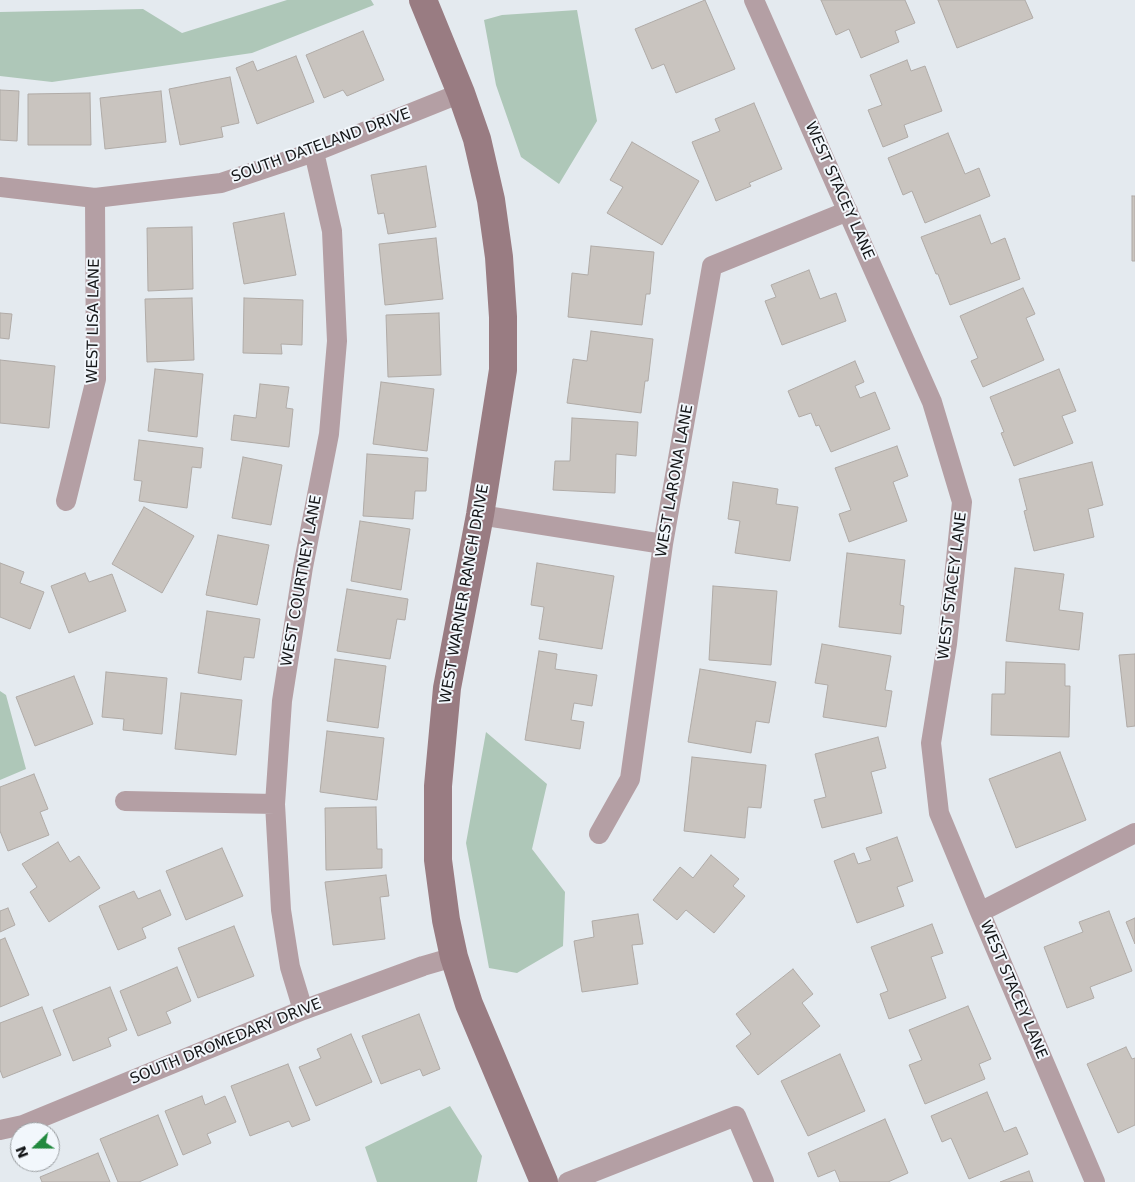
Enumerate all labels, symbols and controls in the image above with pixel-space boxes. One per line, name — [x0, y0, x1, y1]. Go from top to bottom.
street label: SOUTH DATELAND DRIVE — [229, 105, 413, 187]
street label: WEST STACEY LANE — [801, 119, 877, 263]
street label: WEST LISA LANE — [84, 258, 104, 384]
street label: WEST LARONA LANE — [653, 403, 697, 559]
street label: WEST WARNER RANCH DRIVE — [437, 483, 493, 705]
street label: WEST COURTNEY LANE — [278, 494, 326, 668]
street label: WEST STACEY LANE — [935, 511, 971, 661]
street label: WEST STACEY LANE — [976, 918, 1050, 1062]
street label: SOUTH DROMEDARY DRIVE — [128, 995, 324, 1089]
north arrow — [10, 1122, 60, 1172]
text: N — [12, 1144, 32, 1161]

